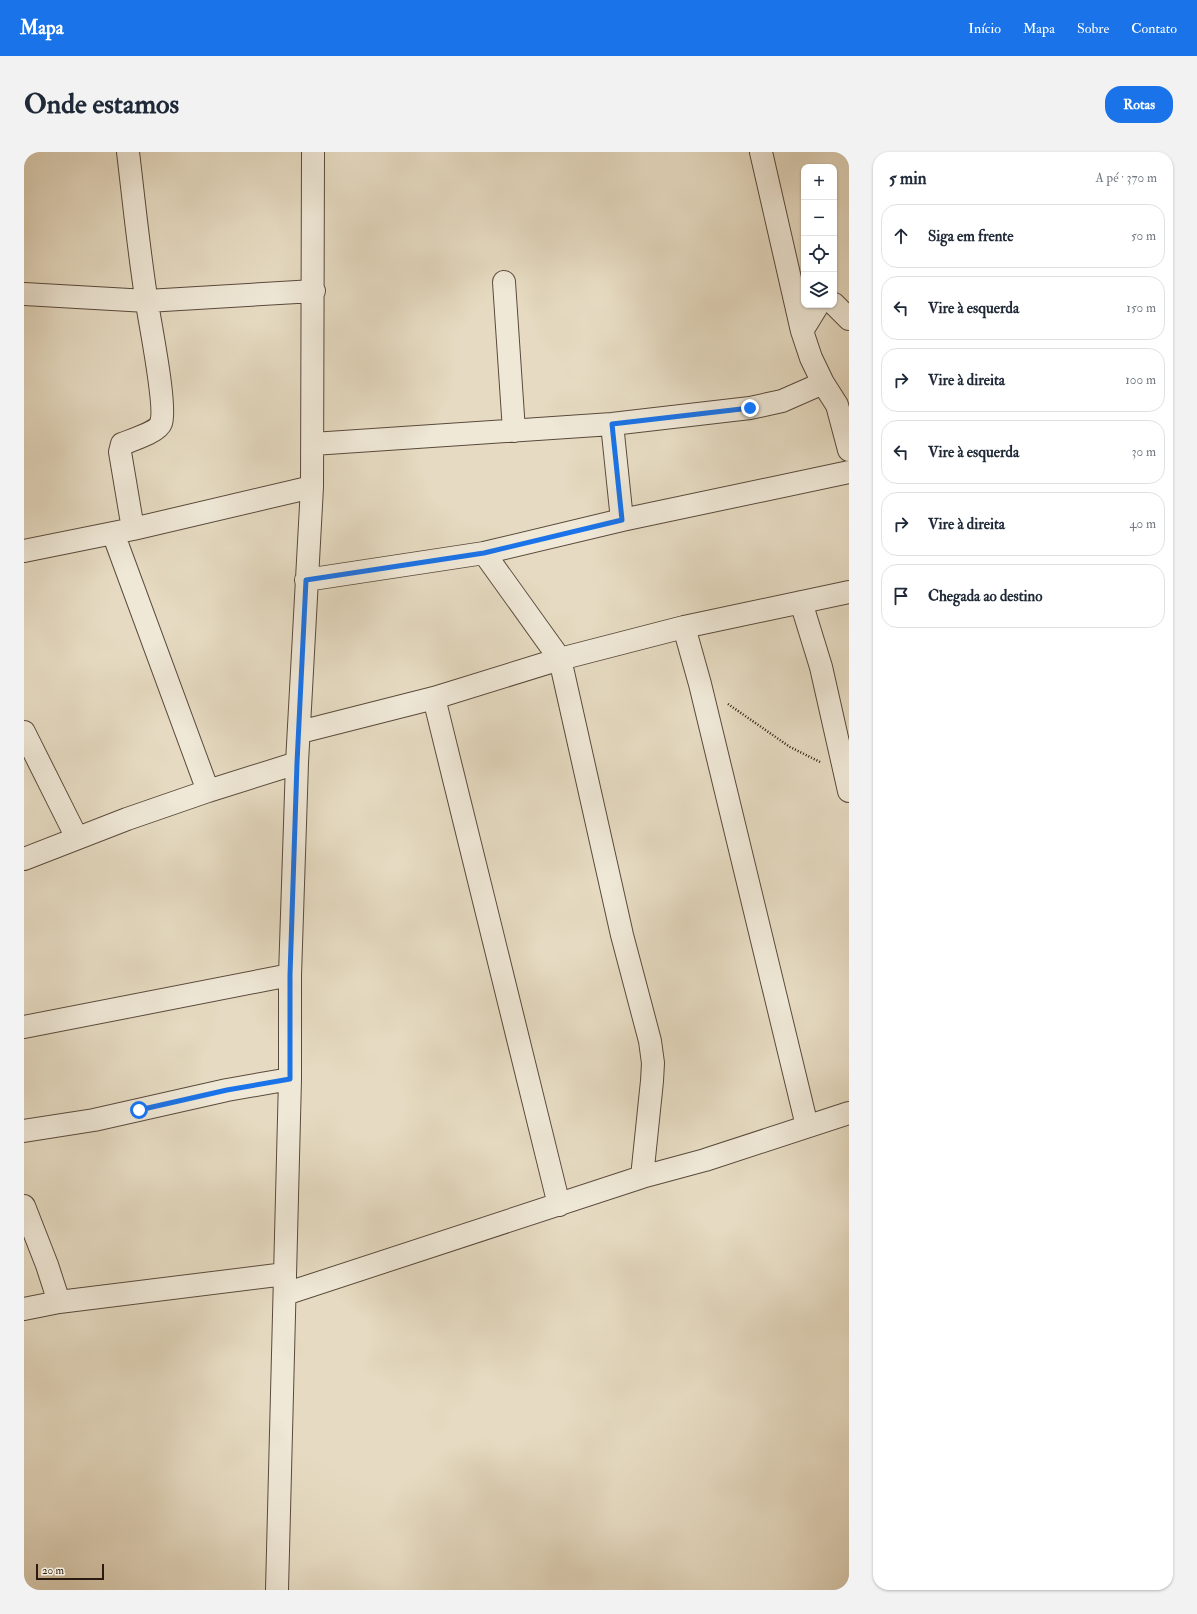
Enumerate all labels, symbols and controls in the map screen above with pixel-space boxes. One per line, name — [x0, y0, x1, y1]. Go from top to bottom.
text: Mapa — [20, 16, 64, 40]
text: Início — [968, 20, 1001, 37]
text: Mapa — [1023, 20, 1055, 37]
text: Sobre — [1077, 20, 1109, 37]
text: Contato — [1131, 20, 1177, 37]
button: Rotas — [1105, 86, 1173, 123]
text: Onde estamos — [24, 87, 179, 122]
map controls — [801, 164, 837, 308]
button: + — [801, 164, 837, 200]
text: 5 min — [889, 168, 927, 189]
text: A pé · 370 m — [1096, 170, 1157, 186]
button: − — [801, 200, 837, 236]
icon: ahead — [890, 225, 912, 247]
text: Siga em frente — [928, 227, 1014, 246]
text: 50 m — [1131, 228, 1156, 244]
button: locate — [801, 236, 837, 272]
button: layers — [801, 272, 837, 308]
icon: left — [890, 297, 912, 319]
text: Vire à esquerda — [928, 299, 1019, 318]
text: 150 m — [1126, 300, 1156, 316]
icon: right — [890, 369, 912, 391]
text: Vire à direita — [928, 371, 1005, 390]
text: 100 m — [1125, 372, 1156, 388]
route end — [741, 399, 759, 417]
icon: left — [890, 441, 912, 463]
text: Vire à esquerda — [928, 443, 1019, 462]
text: 30 m — [1132, 444, 1156, 460]
icon: right — [890, 513, 912, 535]
text: Vire à direita — [928, 515, 1005, 534]
text: 40 m — [1130, 516, 1156, 532]
icon: arrive — [890, 585, 912, 607]
text: Chegada ao destino — [928, 587, 1043, 606]
route start — [130, 1101, 148, 1119]
scale bar — [36, 1562, 104, 1581]
text: 20 m — [42, 1564, 64, 1577]

